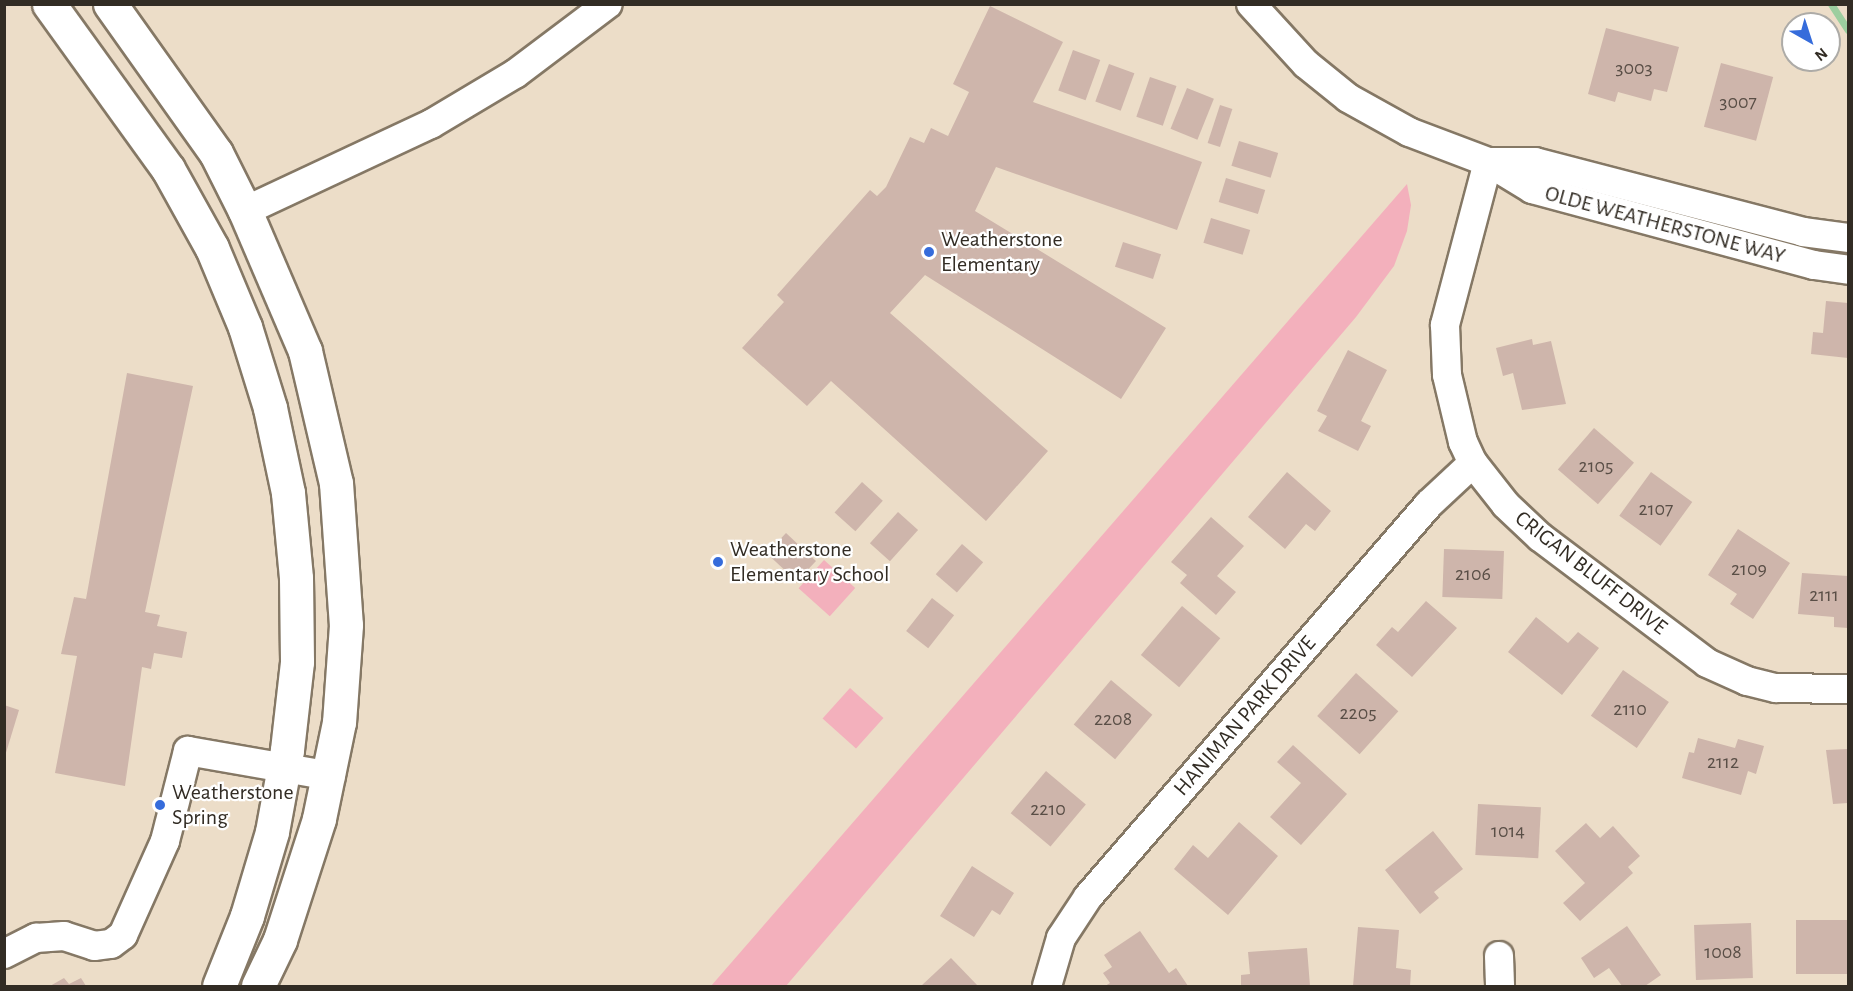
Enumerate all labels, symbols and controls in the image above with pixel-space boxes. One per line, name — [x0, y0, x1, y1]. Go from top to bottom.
north arrow — [1781, 12, 1841, 72]
text: N — [1812, 45, 1830, 64]
house number: 3003 — [1615, 56, 1653, 80]
house number: 3007 — [1719, 90, 1757, 114]
street label: OLDE WEATHERSTONE WAY — [1542, 180, 1788, 270]
place label: Weatherstone Elementary — [941, 226, 1063, 278]
marker: Weatherstone Elementary — [922, 245, 936, 259]
house number: 2105 — [1579, 454, 1613, 478]
house number: 2107 — [1639, 497, 1673, 521]
street label: CRIGAN BLUFF DRIVE — [1510, 505, 1672, 641]
place label: Weatherstone Elementary School — [730, 536, 889, 588]
marker: Weatherstone Elementary School — [711, 555, 725, 569]
house number: 2109 — [1731, 557, 1767, 581]
house number: 2106 — [1455, 562, 1491, 586]
house number: 2111 — [1809, 583, 1839, 607]
street label: HANIMAN PARK DRIVE — [1168, 631, 1322, 801]
house number: 2110 — [1613, 697, 1647, 721]
house number: 2205 — [1339, 701, 1377, 725]
house number: 2208 — [1094, 707, 1132, 731]
house number: 2112 — [1707, 750, 1739, 774]
place label: Weatherstone Spring — [172, 779, 294, 830]
house number: 2210 — [1030, 797, 1066, 821]
marker: Weatherstone Spring — [153, 798, 167, 812]
house number: 1014 — [1491, 819, 1525, 843]
house number: 1008 — [1704, 940, 1742, 964]

